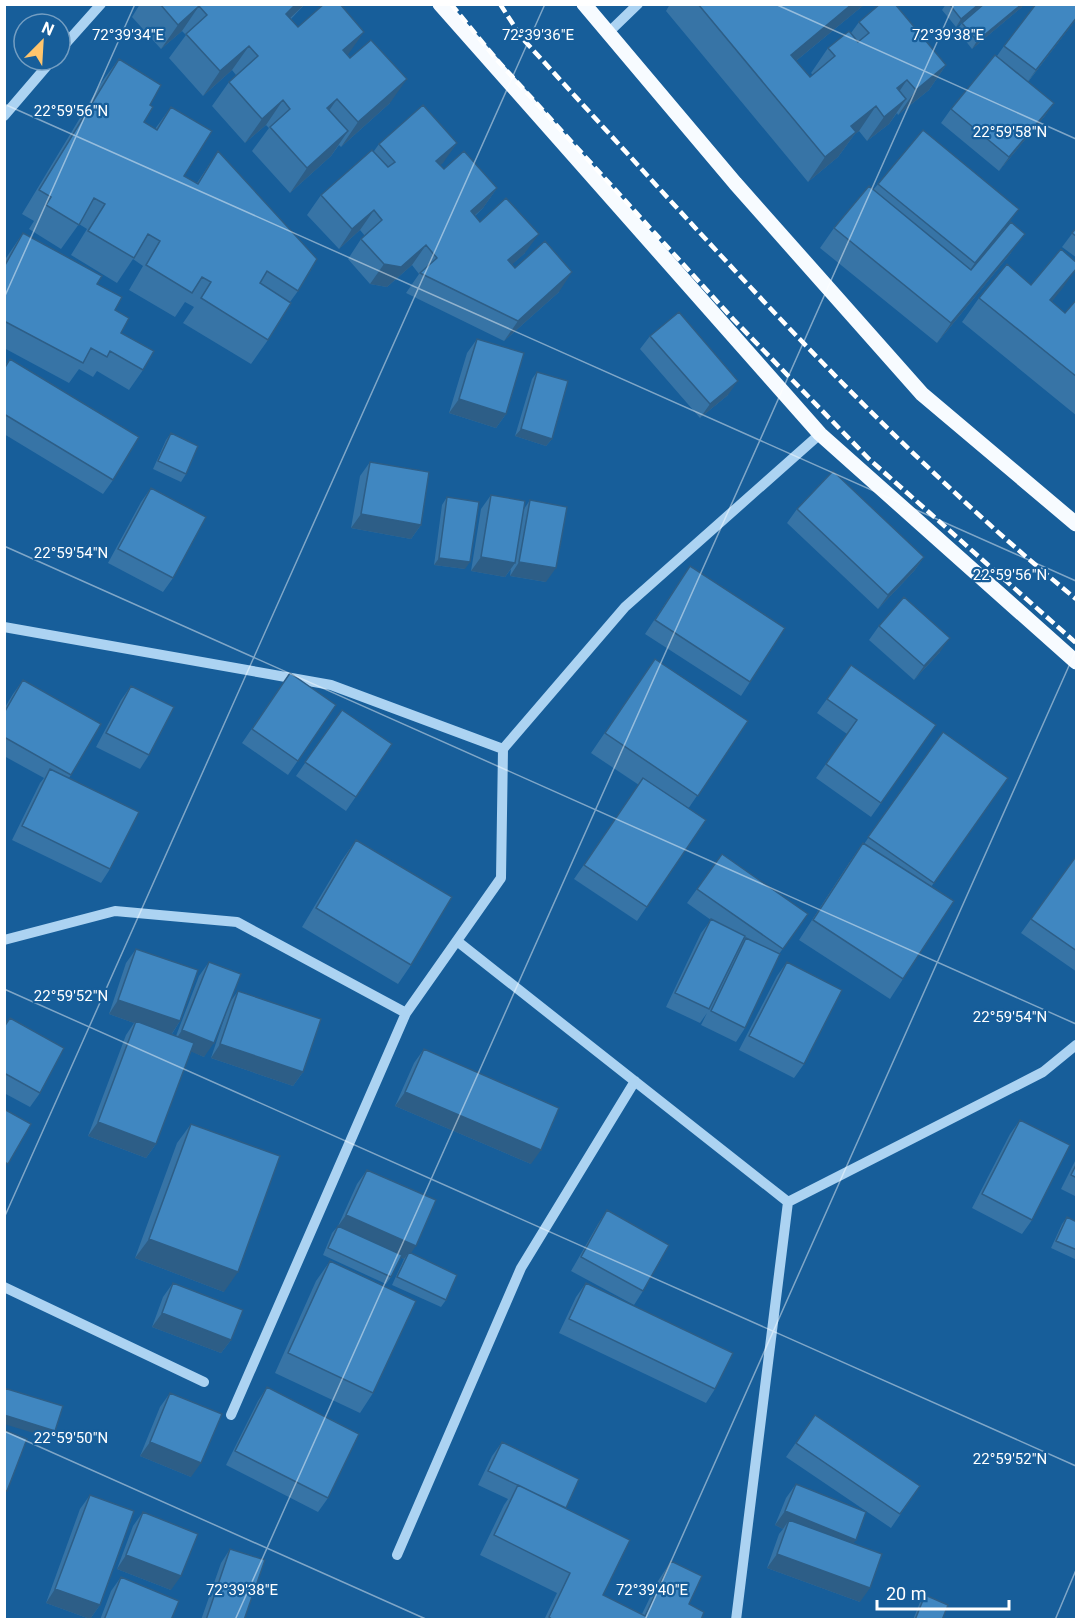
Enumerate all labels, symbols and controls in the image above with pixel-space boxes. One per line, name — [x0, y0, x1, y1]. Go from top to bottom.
north arrow — [12, 12, 72, 72]
text: N — [39, 18, 57, 40]
text: 72°39'34"E — [92, 26, 165, 44]
text: 72°39'36"E — [502, 26, 575, 44]
text: 72°39'38"E — [912, 26, 985, 44]
text: 22°59'56"N — [34, 102, 108, 120]
text: 22°59'58"N — [973, 123, 1047, 141]
text: 22°59'54"N — [34, 544, 108, 562]
text: 22°59'56"N — [973, 566, 1047, 584]
text: 22°59'52"N — [34, 987, 108, 1005]
text: 22°59'54"N — [973, 1008, 1047, 1026]
text: 22°59'50"N — [34, 1429, 108, 1447]
text: 22°59'52"N — [973, 1450, 1047, 1468]
scale bar — [877, 1573, 1009, 1611]
text: 72°39'38"E — [206, 1581, 279, 1599]
text: 72°39'40"E — [616, 1581, 689, 1599]
text: 20 m — [886, 1583, 926, 1604]

